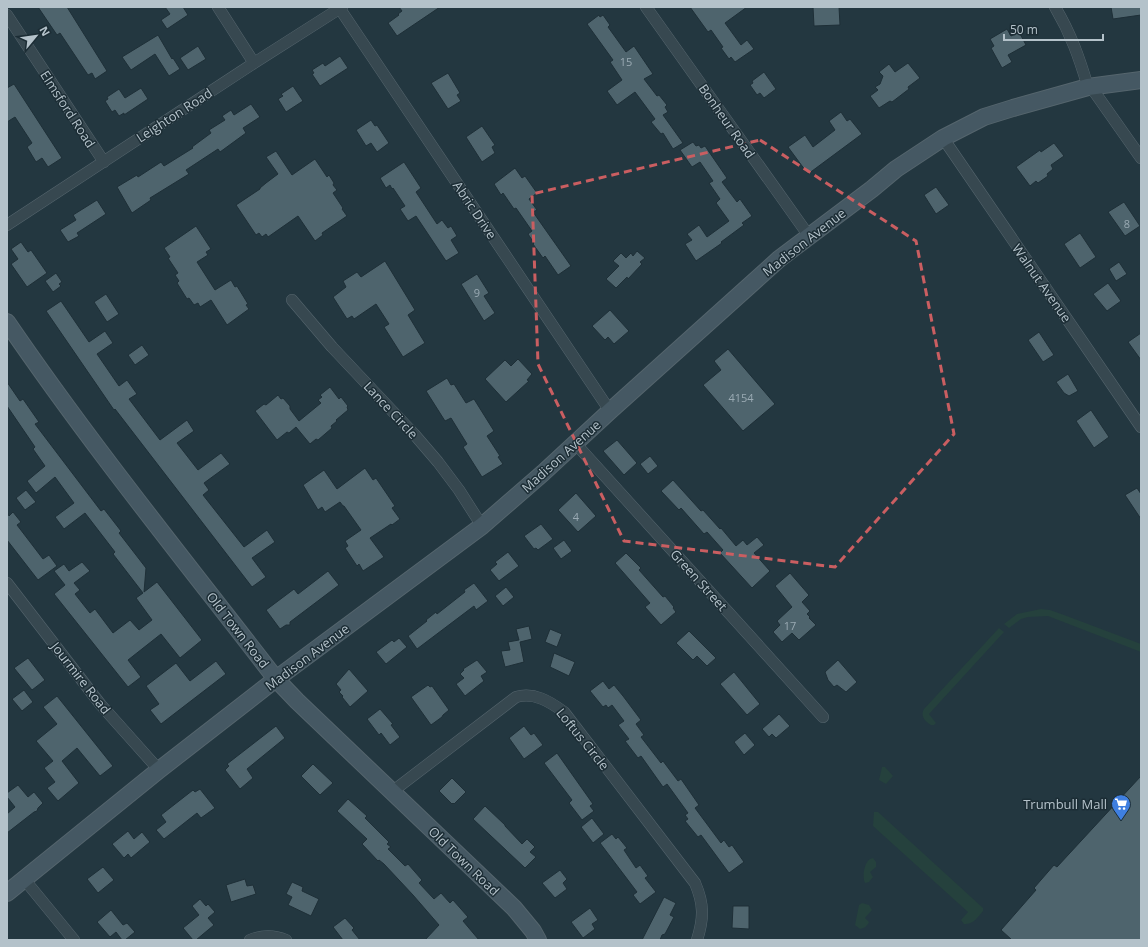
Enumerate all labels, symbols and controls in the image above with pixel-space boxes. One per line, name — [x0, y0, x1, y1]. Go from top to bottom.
north arrow — [16, 16, 56, 56]
scale bar — [1004, 16, 1103, 42]
text: 50 m — [1010, 21, 1038, 38]
text: N — [36, 23, 54, 38]
house number: 15 — [620, 54, 632, 69]
street label: Elmsford Road — [36, 67, 100, 151]
street label: Bonheur Road — [695, 80, 759, 162]
street label: Leighton Road — [133, 84, 215, 146]
street label: Abric Drive — [449, 178, 501, 242]
street label: Madison Avenue — [759, 204, 849, 280]
house number: 8 — [1124, 216, 1130, 231]
street label: Walnut Avenue — [1008, 240, 1076, 326]
house number: 9 — [474, 285, 480, 300]
street label: Lance Circle — [360, 377, 422, 443]
house number: 4154 — [728, 390, 754, 405]
street label: Madison Avenue — [518, 416, 604, 496]
house number: 4 — [573, 509, 580, 524]
street label: Green Street — [667, 545, 732, 615]
street label: Old Town Road — [203, 588, 273, 672]
house number: 17 — [784, 618, 796, 633]
street label: Madison Avenue — [261, 619, 353, 695]
street label: Jourmire Road — [46, 637, 115, 718]
street label: Loftus Circle — [552, 704, 614, 774]
supermarket icon: Trumbull Mall — [1110, 793, 1132, 821]
place label: Trumbull Mall — [1023, 795, 1107, 813]
street label: Old Town Road — [425, 823, 503, 899]

